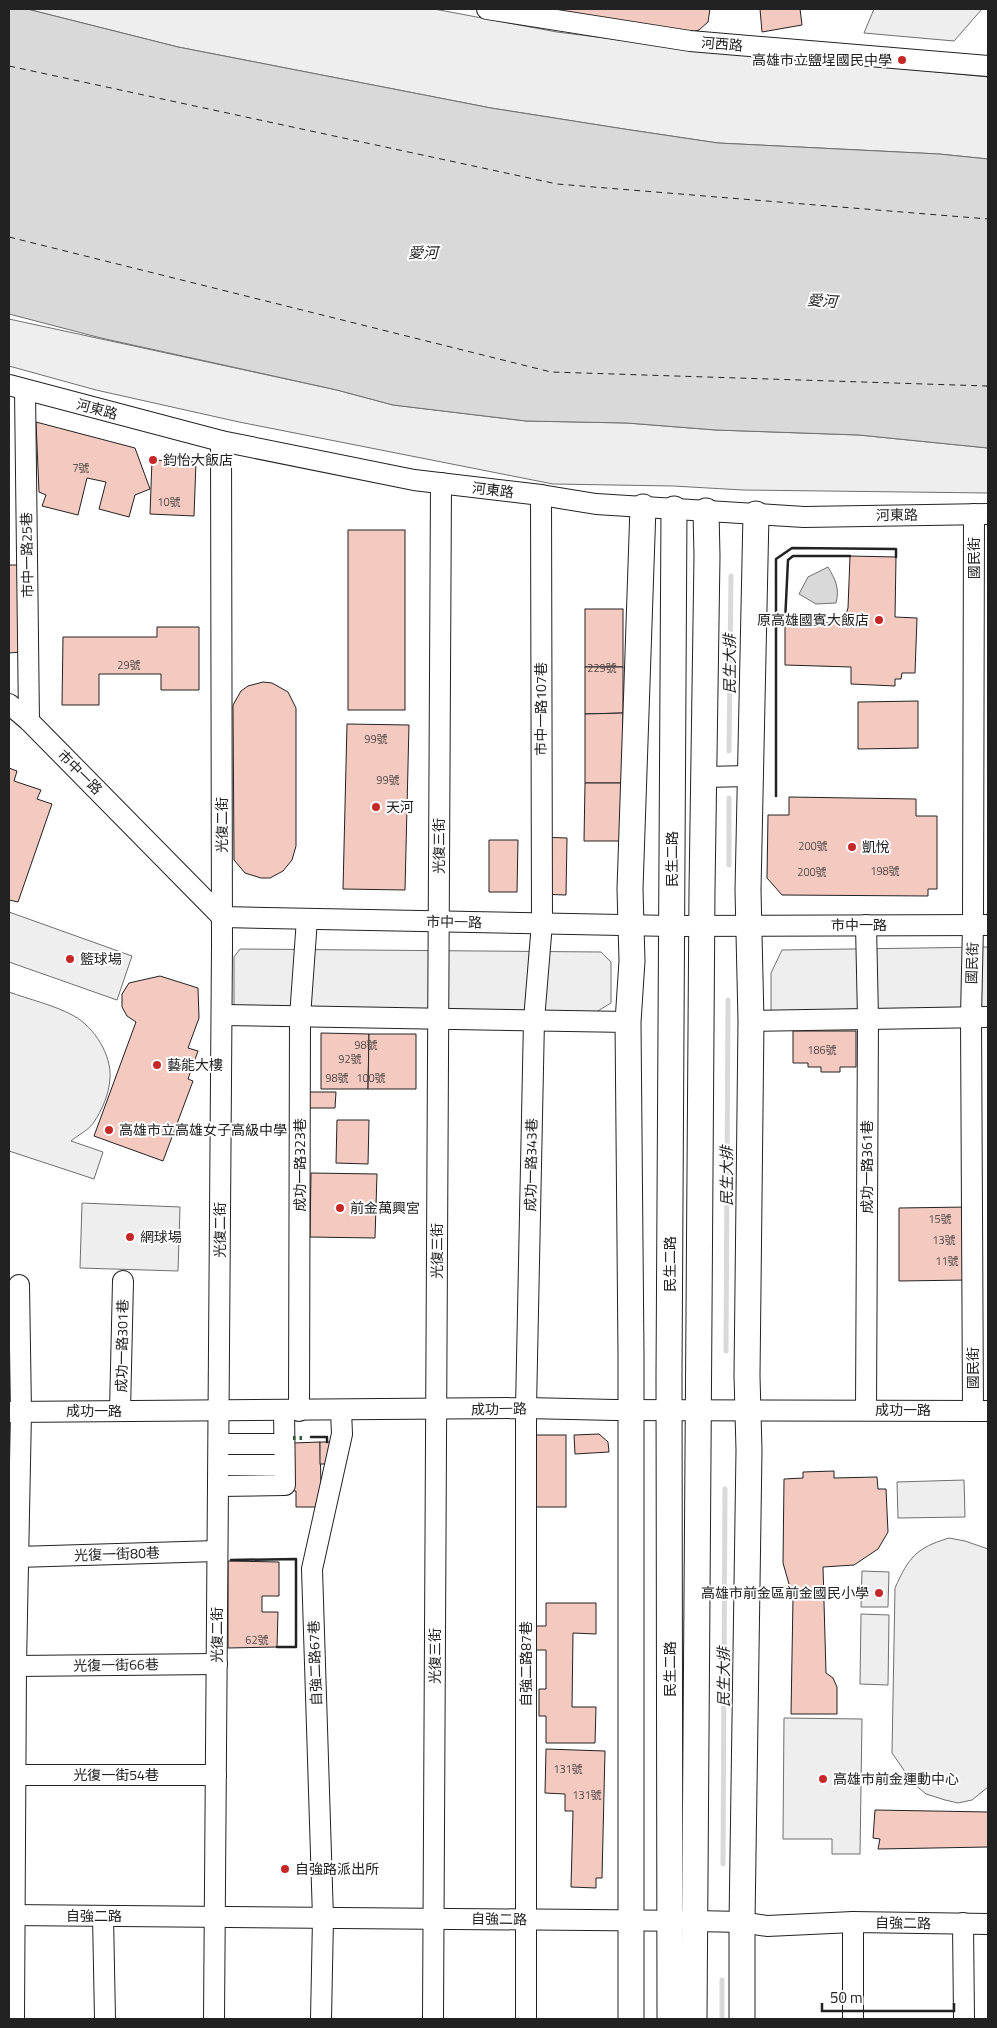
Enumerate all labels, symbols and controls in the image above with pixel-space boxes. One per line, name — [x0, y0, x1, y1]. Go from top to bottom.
street label: 河西路 — [700, 31, 744, 56]
place label: 高雄市立鹽埕國民中學 — [752, 49, 892, 70]
marker: 高雄市立鹽埕國民中學 — [896, 54, 908, 66]
water label: 愛河 — [408, 241, 441, 264]
water label: 愛河 — [806, 288, 841, 313]
street label: 河東路 — [74, 393, 120, 424]
place label: 鈞怡大飯店 — [163, 449, 233, 470]
marker: 鈞怡大飯店 — [147, 454, 159, 466]
house number: 7號 — [72, 460, 90, 476]
street label: 河東路 — [471, 477, 515, 502]
house number: 10號 — [157, 494, 181, 510]
street label: 河東路 — [876, 504, 918, 525]
street label: 市中一路25巷 — [15, 512, 38, 598]
street label: 國民街 — [963, 537, 984, 579]
place label: 原高雄國賓大飯店 — [757, 609, 869, 630]
marker: 原高雄國賓大飯店 — [873, 614, 885, 626]
water label: 民生大排 — [718, 632, 741, 694]
house number: 29號 — [117, 657, 141, 673]
house number: 229號 — [587, 660, 617, 676]
street label: 市中一路107巷 — [530, 662, 551, 756]
house number: 99號 — [364, 731, 388, 747]
street label: 市中一路 — [53, 744, 108, 799]
house number: 99號 — [376, 772, 400, 788]
place label: 天河 — [386, 796, 414, 817]
street label: 光復二街 — [211, 797, 232, 853]
marker: 天河 — [370, 801, 382, 813]
street label: 光復三街 — [428, 818, 449, 874]
street label: 民生二路 — [661, 831, 682, 887]
place label: 凱悅 — [862, 836, 890, 857]
house number: 200號 — [798, 838, 828, 854]
marker: 凱悅 — [846, 841, 858, 853]
house number: 198號 — [870, 863, 900, 879]
house number: 200號 — [797, 864, 827, 880]
street label: 市中一路 — [426, 911, 482, 932]
street label: 市中一路 — [831, 914, 887, 935]
street label: 國民街 — [960, 942, 983, 984]
place label: 籃球場 — [80, 948, 122, 969]
marker: 籃球場 — [64, 953, 76, 965]
house number: 98號 — [354, 1037, 378, 1053]
house number: 186號 — [807, 1042, 837, 1058]
house number: 92號 — [338, 1051, 362, 1067]
place label: 藝能大樓 — [167, 1054, 223, 1075]
marker: 藝能大樓 — [151, 1059, 163, 1071]
house number: 98號 — [325, 1070, 349, 1086]
house number: 100號 — [356, 1070, 386, 1086]
street label: 成功一路323巷 — [289, 1118, 310, 1212]
street label: 成功一路343巷 — [519, 1118, 542, 1212]
place label: 高雄市立高雄女子高級中學 — [119, 1119, 287, 1140]
street label: 成功一路361巷 — [856, 1120, 877, 1214]
marker: 高雄市立高雄女子高級中學 — [103, 1124, 115, 1136]
water label: 民生大排 — [715, 1144, 738, 1206]
place label: 前金萬興宮 — [350, 1197, 420, 1218]
street label: 光復二街 — [209, 1202, 230, 1258]
marker: 前金萬興宮 — [334, 1202, 346, 1214]
house number: 15號 — [928, 1211, 952, 1227]
street label: 光復三街 — [426, 1223, 447, 1279]
place label: 網球場 — [140, 1226, 182, 1247]
marker: 網球場 — [124, 1231, 136, 1243]
house number: 13號 — [932, 1232, 956, 1248]
street label: 民生二路 — [659, 1236, 680, 1292]
house number: 11號 — [935, 1253, 959, 1269]
street label: 成功一路301巷 — [110, 1299, 133, 1393]
street label: 國民街 — [962, 1347, 983, 1389]
street label: 成功一路 — [471, 1398, 527, 1419]
street label: 成功一路 — [875, 1399, 931, 1420]
street label: 成功一路 — [66, 1400, 122, 1421]
street label: 光復一街80巷 — [74, 1542, 160, 1565]
place label: 高雄市前金區前金國民小學 — [701, 1582, 869, 1603]
marker: 高雄市前金區前金國民小學 — [873, 1587, 885, 1599]
street label: 光復二街 — [206, 1607, 227, 1663]
street label: 自強二路67巷 — [303, 1620, 326, 1706]
street label: 自強二路87巷 — [515, 1621, 536, 1707]
street label: 光復三街 — [424, 1628, 445, 1684]
house number: 62號 — [245, 1632, 269, 1648]
street label: 民生二路 — [659, 1641, 680, 1697]
water label: 民生大排 — [712, 1645, 735, 1707]
street label: 光復一街66巷 — [73, 1653, 159, 1676]
house number: 131號 — [553, 1761, 583, 1777]
street label: 光復一街54巷 — [73, 1764, 159, 1785]
place label: 高雄市前金運動中心 — [833, 1768, 959, 1789]
marker: 高雄市前金運動中心 — [817, 1773, 829, 1785]
house number: 131號 — [572, 1787, 602, 1803]
place label: 自強路派出所 — [295, 1858, 379, 1879]
marker: 自強路派出所 — [279, 1863, 291, 1875]
street label: 自強二路 — [66, 1905, 122, 1926]
street label: 自強二路 — [471, 1908, 527, 1929]
street label: 自強二路 — [875, 1912, 931, 1933]
scale bar — [822, 1980, 954, 2012]
text: 50 m — [830, 1986, 863, 2009]

